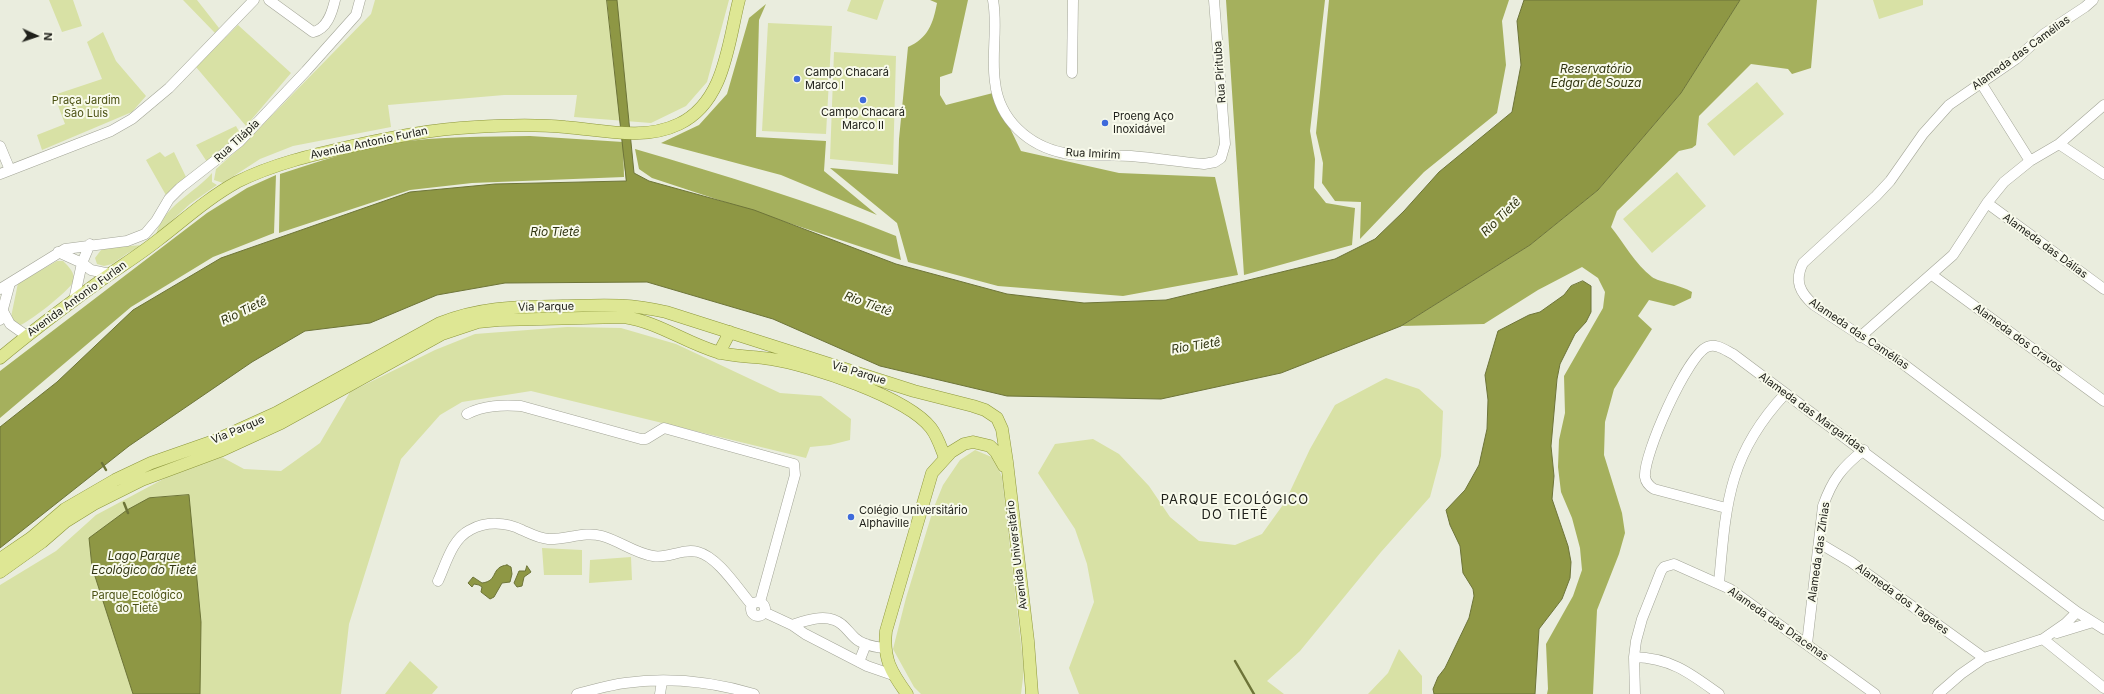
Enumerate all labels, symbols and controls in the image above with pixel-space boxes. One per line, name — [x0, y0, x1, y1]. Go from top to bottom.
street label: Alameda das Camélias — [1969, 13, 2073, 93]
north arrow — [16, 16, 56, 56]
text: N — [41, 32, 55, 41]
street label: Rua Pirituba — [1211, 40, 1229, 104]
water label: Reservatório Edgar de Souza — [1551, 62, 1641, 90]
place label: Campo Chacará Marco I — [805, 66, 889, 92]
marker: Campo Chacará Marco I — [792, 74, 802, 84]
park label: Praça Jardim São Luis — [52, 94, 120, 120]
marker: Campo Chacará Marco II — [858, 95, 868, 105]
place label: Campo Chacará Marco II — [821, 106, 905, 132]
place label: Proeng Aço Inoxidável — [1113, 110, 1174, 136]
street label: Rua Tilápia — [212, 117, 262, 165]
marker: Proeng Aço Inoxidável — [1100, 118, 1110, 128]
street label: Avenida Antonio Furlan — [309, 124, 429, 162]
street label: Rua Imirim — [1065, 146, 1121, 162]
water label: Rio Tietê — [1478, 195, 1524, 239]
street label: Alameda das Dálias — [2000, 211, 2090, 281]
water label: Rio Tietê — [530, 225, 580, 239]
street label: Avenida Antonio Furlan — [25, 258, 129, 340]
water label: Rio Tietê — [842, 289, 894, 319]
water label: Rio Tietê — [219, 294, 269, 328]
street label: Alameda das Camélias — [1806, 296, 1912, 372]
street label: Via Parque — [518, 300, 574, 314]
street label: Alameda dos Cravos — [1971, 301, 2065, 375]
water label: Rio Tietê — [1170, 335, 1222, 357]
street label: Via Parque — [830, 358, 888, 388]
street label: Alameda das Margaridas — [1756, 370, 1868, 456]
street label: Via Parque — [209, 413, 267, 447]
district label: PARQUE ECOLÓGICO DO TIETÊ — [1161, 492, 1309, 523]
street label: Avenida Universitário — [1004, 500, 1030, 610]
street label: Alameda das Zínias — [1805, 501, 1833, 603]
place label: Colégio Universitário Alphaville — [859, 504, 968, 530]
marker: Colégio Universitário Alphaville — [846, 512, 856, 522]
water label: Lago Parque Ecológico do Tietê — [91, 549, 197, 577]
street label: Alameda dos Tagetes — [1853, 561, 1951, 637]
street label: Alameda das Dracenas — [1725, 584, 1831, 664]
park label: Parque Ecológico do Tietê — [92, 589, 182, 615]

